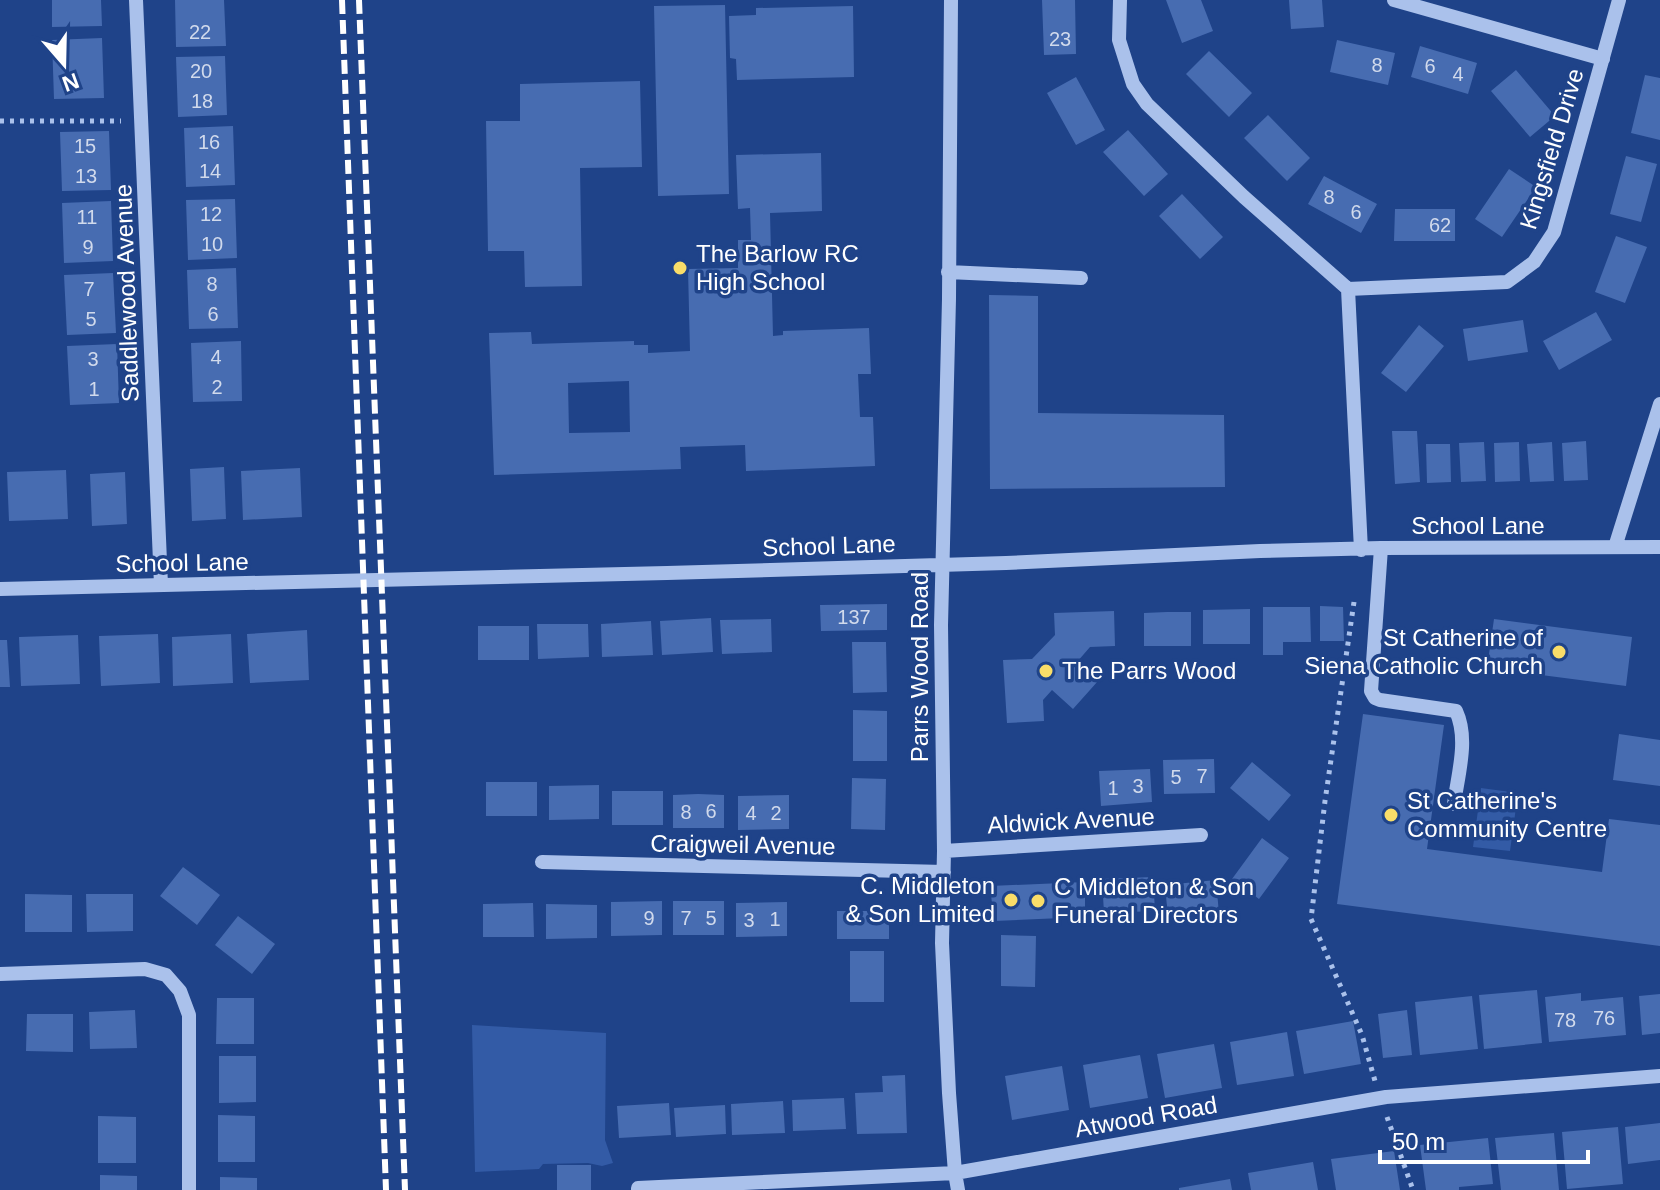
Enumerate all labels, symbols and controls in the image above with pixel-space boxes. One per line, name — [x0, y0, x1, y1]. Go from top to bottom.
house number: 22 — [189, 21, 211, 43]
north arrow — [24, 24, 104, 104]
house number: 23 — [1049, 28, 1071, 50]
house number: 8 — [1371, 54, 1383, 76]
house number: 6 — [1424, 55, 1436, 77]
house number: 20 — [190, 60, 212, 82]
house number: 4 — [1452, 63, 1464, 85]
street label: Kingsfield Drive — [1514, 65, 1589, 233]
text: N — [59, 68, 82, 97]
house number: 18 — [191, 90, 213, 112]
house number: 16 — [198, 131, 220, 153]
house number: 15 — [74, 135, 96, 157]
house number: 14 — [199, 160, 221, 182]
house number: 13 — [75, 165, 97, 187]
street label: Saddlewood Avenue — [109, 183, 144, 403]
house number: 8 — [1323, 186, 1335, 208]
house number: 6 — [1350, 201, 1362, 223]
house number: 12 — [200, 203, 222, 225]
house number: 11 — [77, 206, 97, 228]
house number: 62 — [1429, 214, 1451, 236]
house number: 10 — [201, 233, 223, 255]
house number: 9 — [82, 236, 94, 258]
place label: The Barlow RC High School — [696, 240, 859, 295]
marker: The Barlow RC High School — [671, 259, 689, 277]
house number: 8 — [206, 273, 218, 295]
house number: 7 — [83, 278, 95, 300]
house number: 6 — [207, 303, 219, 325]
house number: 5 — [85, 308, 97, 330]
house number: 4 — [210, 346, 222, 368]
house number: 3 — [87, 348, 99, 370]
house number: 2 — [211, 376, 223, 398]
house number: 1 — [88, 378, 100, 400]
street label: School Lane — [1411, 512, 1545, 539]
street label: School Lane — [762, 530, 896, 561]
street label: School Lane — [115, 548, 249, 577]
street label: Parrs Wood Road — [906, 572, 933, 762]
house number: 137 — [837, 606, 871, 628]
place label: St Catherine of Siena Catholic Church — [1304, 624, 1543, 679]
marker: St Catherine of Siena Catholic Church — [1550, 643, 1568, 661]
place label: The Parrs Wood — [1062, 657, 1236, 684]
marker: The Parrs Wood — [1037, 662, 1055, 680]
house number: 7 — [1196, 765, 1208, 787]
house number: 5 — [1170, 766, 1182, 788]
house number: 3 — [1132, 775, 1144, 797]
house number: 1 — [1107, 777, 1119, 799]
place label: St Catherine's Community Centre — [1407, 787, 1607, 842]
house number: 6 — [705, 800, 717, 822]
house number: 8 — [680, 801, 692, 823]
house number: 4 — [745, 802, 757, 824]
house number: 2 — [770, 802, 782, 824]
street label: Aldwick Avenue — [987, 803, 1155, 838]
marker: St Catherine's Community Centre — [1382, 806, 1400, 824]
street label: Craigweil Avenue — [650, 829, 836, 860]
place label: C. Middleton & Son Limited — [846, 872, 995, 927]
place label: C Middleton & Son Funeral Directors — [1054, 873, 1254, 928]
marker: C. Middleton & Son Limited — [1002, 891, 1020, 909]
marker: C Middleton & Son Funeral Directors — [1029, 892, 1047, 910]
house number: 9 — [643, 907, 655, 929]
house number: 7 — [680, 907, 692, 929]
house number: 5 — [705, 907, 717, 929]
house number: 1 — [769, 908, 781, 930]
house number: 3 — [743, 909, 755, 931]
house number: 76 — [1593, 1007, 1615, 1029]
house number: 78 — [1554, 1009, 1576, 1031]
street label: Atwood Road — [1073, 1091, 1219, 1142]
scale bar — [1380, 1114, 1588, 1164]
text: 50 m — [1392, 1128, 1445, 1155]

